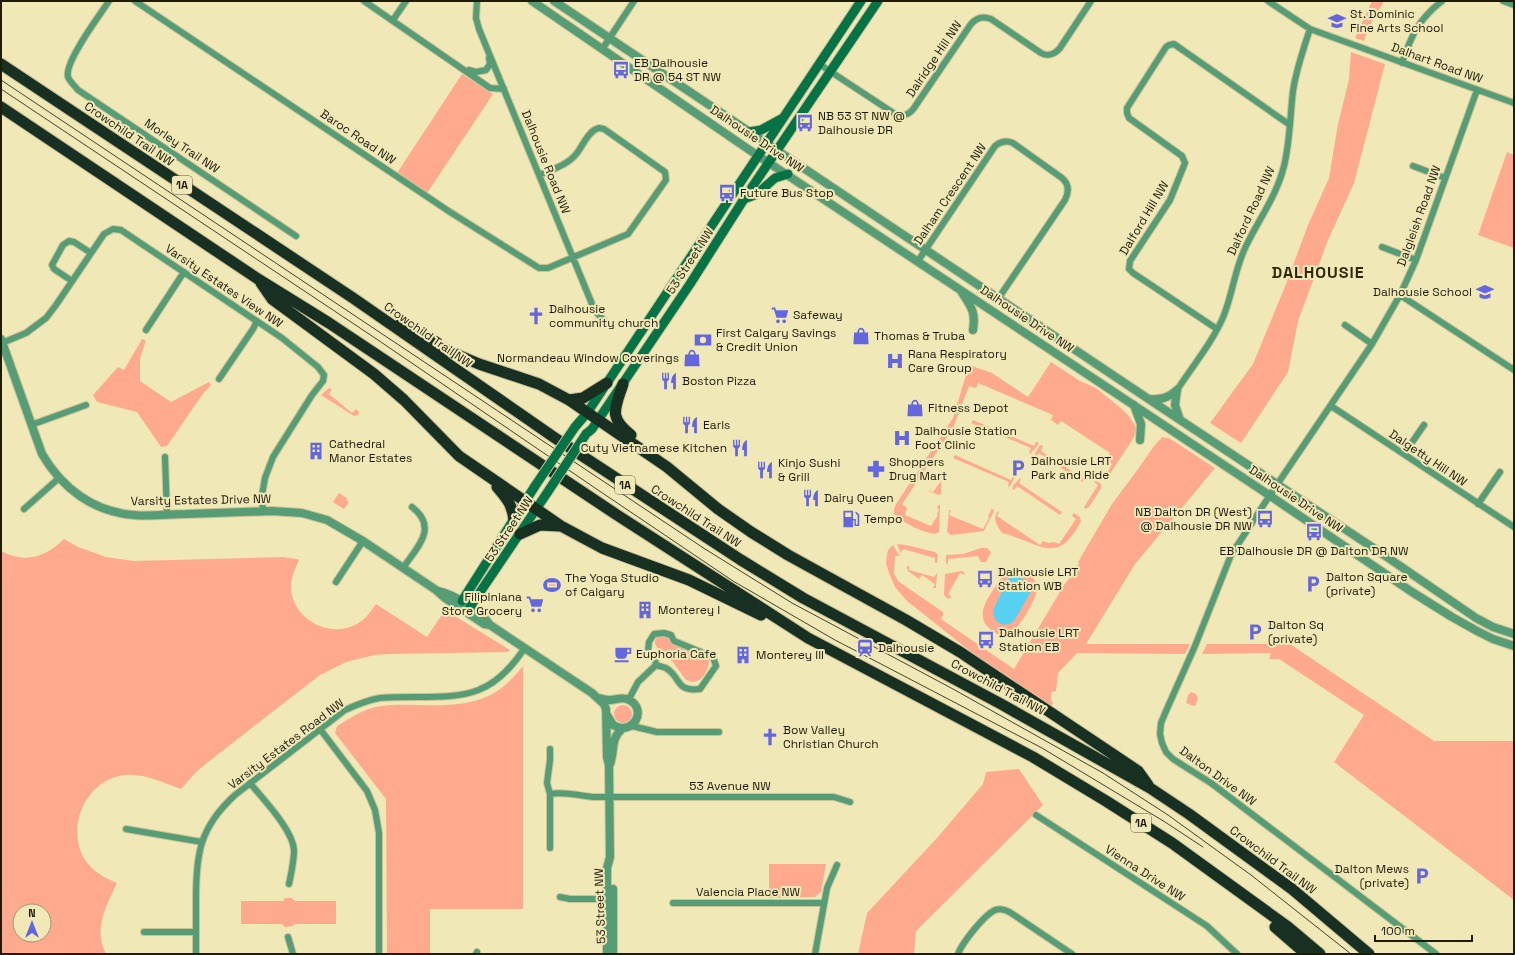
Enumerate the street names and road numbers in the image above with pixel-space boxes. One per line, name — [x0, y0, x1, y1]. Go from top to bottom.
street label: Dalridge Hill NW — [902, 17, 966, 100]
street label: Dalhart Road NW — [1389, 39, 1485, 87]
street label: Crowchild Trail NW — [81, 98, 177, 170]
street label: Dalhousie Drive NW — [707, 102, 807, 177]
street label: Baroc Road NW — [317, 106, 399, 168]
street label: Dalhousie Road NW — [518, 108, 574, 217]
street label: Morley Trail NW — [141, 115, 223, 177]
street label: Dalham Crescent NW — [910, 140, 990, 248]
street label: Dalgleish Road NW — [1393, 163, 1445, 269]
street label: Dalford Road NW — [1223, 164, 1279, 258]
road number: 1A — [172, 176, 192, 194]
street label: Dalford Hill NW — [1116, 178, 1173, 258]
street label: 53 Street NW — [663, 224, 718, 297]
street label: Varsity Estates View NW — [162, 241, 286, 332]
street label: Dalhousie Drive NW — [977, 282, 1077, 357]
street label: Crowchild Trail NW — [381, 298, 476, 372]
street label: Dalgetty Hill NW — [1386, 426, 1470, 490]
street label: Dalhousie Drive NW — [1246, 462, 1346, 537]
road number: 1A — [615, 476, 635, 494]
street label: Crowchild Trail NW — [648, 481, 745, 551]
street label: Varsity Estates Drive NW — [131, 491, 272, 509]
street label: 53 Street NW — [481, 493, 537, 565]
street label: Crowchild Trail NW — [948, 655, 1048, 719]
street label: Varsity Estates Road NW — [225, 695, 348, 793]
street label: Dalton Drive NW — [1176, 743, 1260, 810]
street label: 53 Avenue NW — [689, 778, 771, 794]
road number: 1A — [1131, 814, 1151, 832]
street label: Crowchild Trail NW — [1226, 822, 1320, 898]
street label: Vienna Drive NW — [1102, 841, 1189, 905]
street label: 53 Street NW — [591, 867, 609, 944]
street label: Valencia Place NW — [696, 884, 801, 900]

